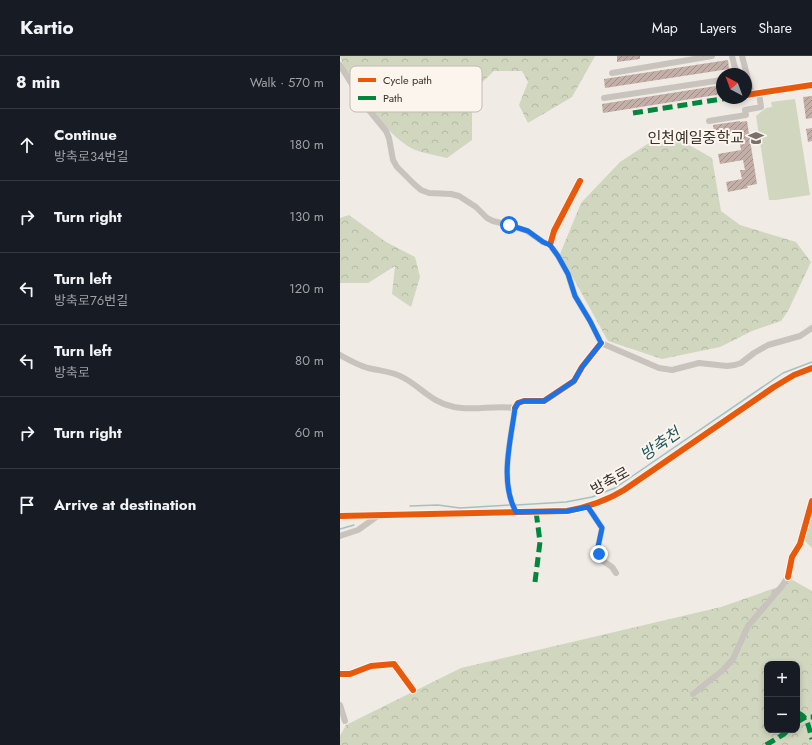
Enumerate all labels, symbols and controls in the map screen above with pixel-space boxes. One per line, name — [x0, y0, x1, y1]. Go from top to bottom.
text: Kartio — [20, 14, 74, 41]
text: Map — [652, 18, 678, 38]
text: Layers — [700, 18, 736, 38]
text: Share — [758, 18, 792, 38]
legend — [350, 66, 482, 112]
north arrow — [716, 68, 752, 104]
text: 8 min — [16, 70, 60, 94]
text: Cycle path — [383, 72, 432, 88]
text: Walk · 570 m — [250, 73, 324, 92]
text: Path — [383, 90, 402, 106]
text: Continue — [54, 124, 117, 146]
place label: 인천예일중학교 — [647, 127, 744, 149]
school or university icon: 인천예일중학교 — [747, 129, 765, 147]
icon: ahead — [16, 134, 38, 156]
text: 180 m — [289, 135, 324, 154]
text: 방축로34번길 — [54, 147, 128, 166]
icon: right — [16, 206, 38, 228]
text: Turn right — [54, 206, 122, 228]
text: 130 m — [289, 207, 324, 226]
route start — [500, 216, 518, 234]
text: Turn left — [54, 268, 112, 290]
icon: left — [16, 278, 38, 300]
text: 120 m — [289, 279, 324, 298]
text: 방축로76번길 — [54, 291, 128, 310]
text: Turn left — [54, 340, 112, 362]
icon: left — [16, 350, 38, 372]
text: 80 m — [295, 351, 324, 370]
text: 방축로 — [54, 363, 90, 382]
water label: 방축천 — [635, 421, 687, 466]
icon: right — [16, 422, 38, 444]
text: Turn right — [54, 422, 122, 444]
text: 60 m — [295, 423, 324, 442]
street label: 방축로 — [587, 461, 633, 501]
icon: arrive — [16, 494, 38, 516]
text: Arrive at destination — [54, 494, 196, 516]
route end — [590, 545, 608, 563]
map controls — [764, 661, 800, 733]
button: + — [764, 661, 800, 697]
button: − — [764, 697, 800, 733]

